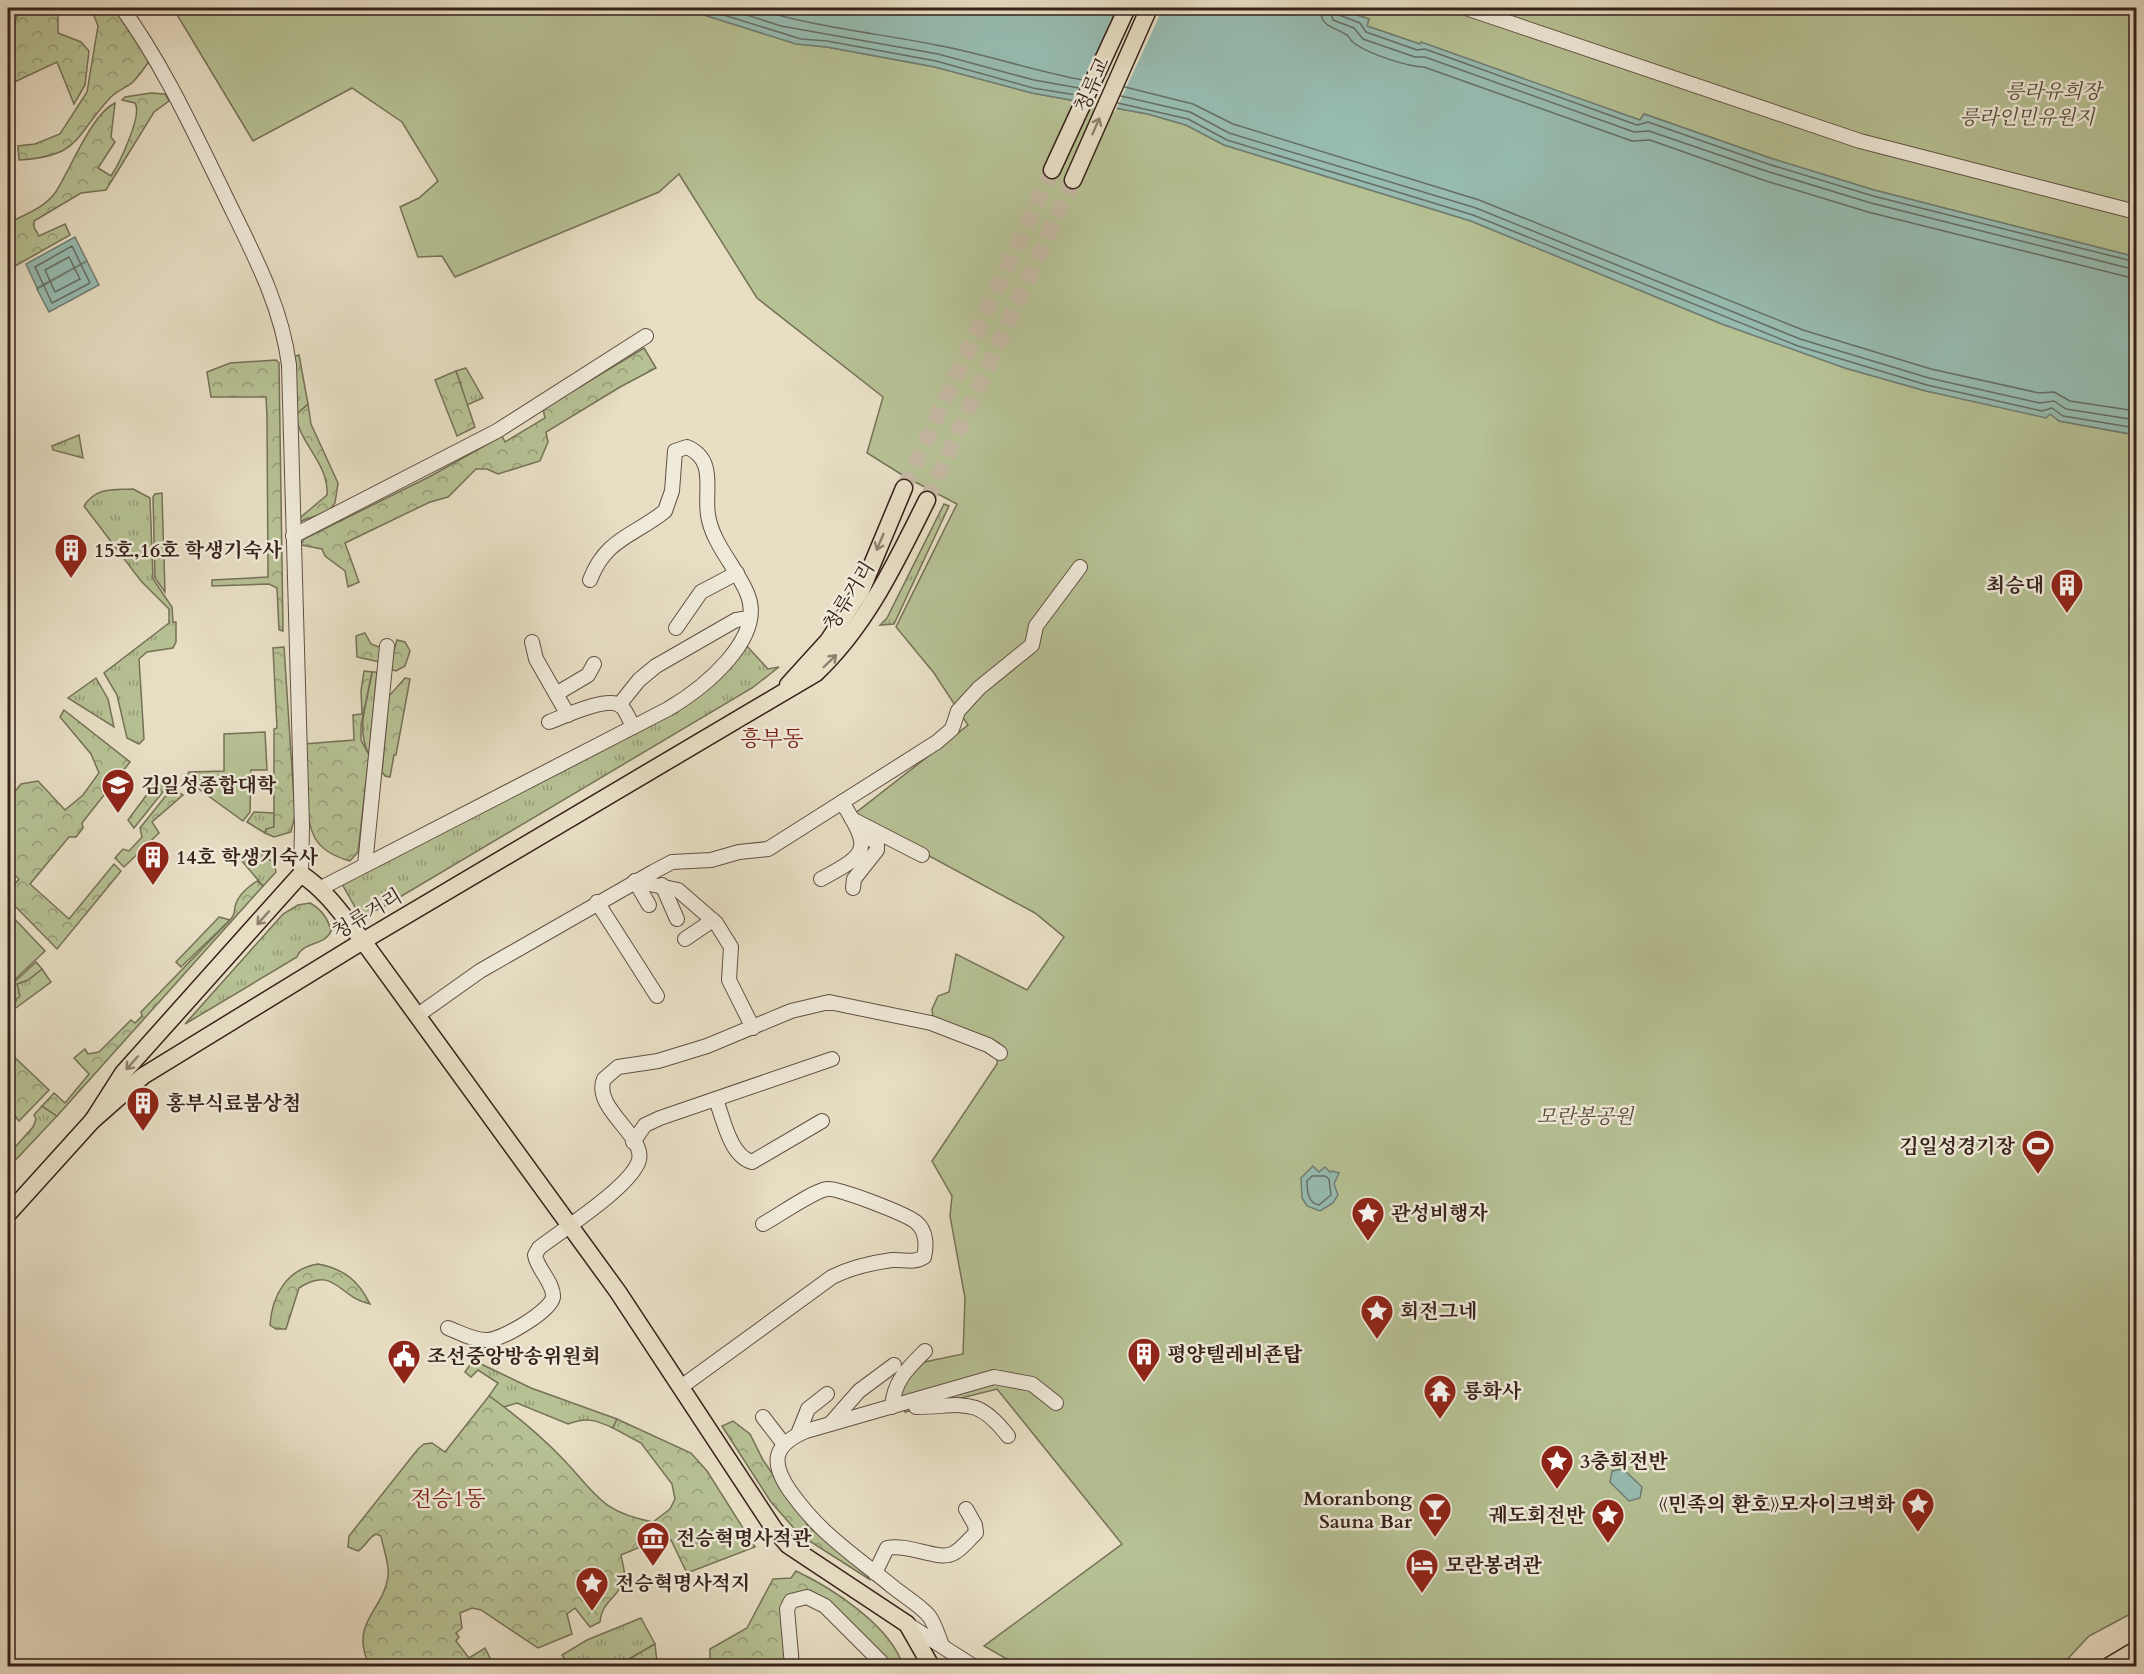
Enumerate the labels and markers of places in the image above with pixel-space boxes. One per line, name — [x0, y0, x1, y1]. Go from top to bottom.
building icon: 15호,16호 학생기숙사 — [53, 532, 89, 579]
place label: 15호,16호 학생기숙사 — [94, 537, 282, 564]
building icon: 최승대 — [2049, 567, 2085, 614]
place label: 최승대 — [1986, 572, 2044, 599]
school or university icon: 김일성종합대학 — [100, 767, 136, 814]
place label: 김일성종합대학 — [141, 772, 277, 799]
building icon: 14호 학생기숙사 — [135, 839, 171, 886]
place label: 14호 학생기숙사 — [176, 844, 318, 871]
building icon: 홍부식료붐상첨 — [125, 1085, 161, 1132]
place label: 홍부식료붐상첨 — [166, 1090, 301, 1117]
sports icon: 김일성경기장 — [2020, 1128, 2056, 1175]
place label: 김일성경기장 — [1899, 1133, 2016, 1160]
place icon: 관성비행자 — [1350, 1195, 1386, 1242]
place label: 관성비행자 — [1391, 1200, 1488, 1227]
place icon: 회전그네 — [1359, 1293, 1395, 1340]
place label: 회전그네 — [1400, 1298, 1477, 1325]
building icon: 평양텔레비죤탑 — [1126, 1336, 1162, 1383]
public building icon: 조선중앙방송위원회 — [386, 1338, 422, 1385]
place label: 평양텔레비죤탑 — [1167, 1341, 1303, 1368]
place label: 조선중앙방송위원회 — [427, 1343, 601, 1370]
temple icon: 룡화사 — [1422, 1373, 1458, 1420]
place label: 룡화사 — [1463, 1378, 1522, 1405]
place icon: 3충회전반 — [1539, 1443, 1575, 1490]
place label: 3충회전반 — [1580, 1448, 1668, 1475]
place label: Moranbong Sauna Bar — [1303, 1485, 1413, 1535]
place icon: 《민족의 환호》모자이크벽화 — [1900, 1486, 1936, 1533]
bar icon: Moranbong Sauna Bar — [1417, 1491, 1453, 1538]
place label: 《민족의 환호》모자이크벽화 — [1659, 1491, 1896, 1518]
place icon: 궤도회전반 — [1590, 1497, 1626, 1544]
place label: 궤도회전반 — [1488, 1502, 1586, 1529]
museum icon: 전승혁명사적관 — [635, 1520, 671, 1567]
place label: 전승혁명사적관 — [676, 1525, 812, 1552]
hotel icon: 모란봉려관 — [1404, 1547, 1440, 1594]
place label: 모란봉려관 — [1445, 1552, 1542, 1579]
place icon: 전승혁명사적지 — [574, 1565, 610, 1612]
place label: 전승혁명사적지 — [615, 1570, 750, 1597]

